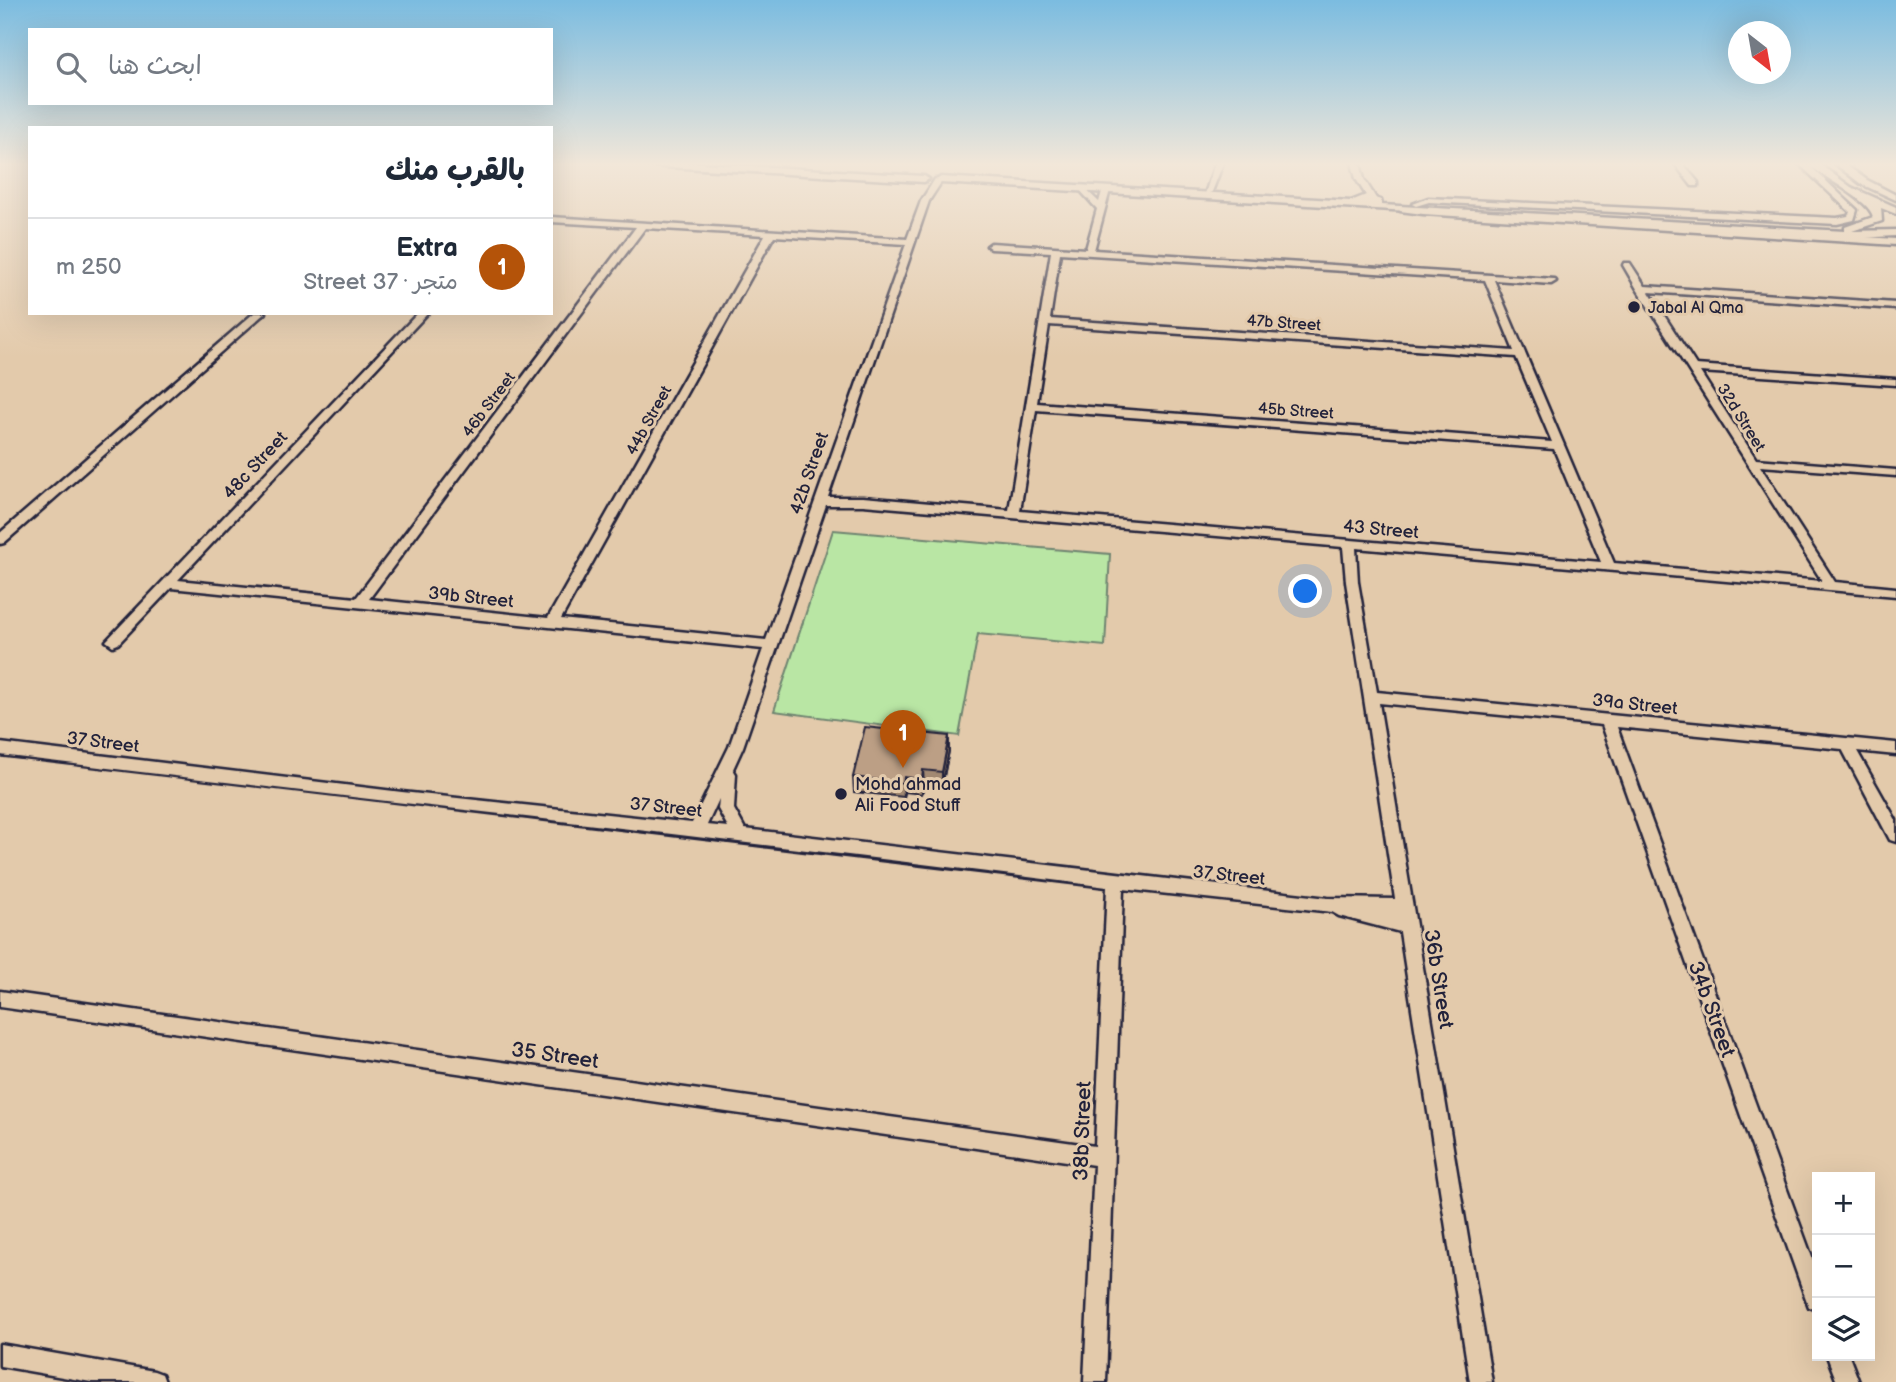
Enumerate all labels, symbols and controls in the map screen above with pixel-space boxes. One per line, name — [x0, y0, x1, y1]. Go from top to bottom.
north arrow — [1728, 21, 1791, 84]
search box — [28, 28, 553, 105]
icon: search — [52, 48, 90, 86]
text: ابحث هنا — [108, 51, 202, 82]
text: بالقرب منك — [385, 153, 525, 189]
text: Extra — [396, 233, 458, 264]
text: 250 m — [56, 253, 122, 281]
text: 1 — [497, 253, 507, 281]
text: متجر · 37 Street — [303, 268, 458, 296]
marker: Jabal Al Qma — [1626, 299, 1642, 315]
place label: Jabal Al Qma — [1648, 299, 1743, 318]
street label: 47b Street — [1246, 311, 1322, 336]
street label: 46b Street — [459, 369, 520, 441]
street label: 32d Street — [1712, 380, 1769, 455]
street label: 44b Street — [622, 383, 676, 459]
street label: 45b Street — [1257, 399, 1334, 424]
street label: 48c Street — [219, 427, 292, 504]
street label: 42b Street — [786, 429, 833, 517]
street label: 43 Street — [1342, 516, 1420, 543]
your location — [1288, 574, 1322, 608]
street label: 39b Street — [427, 583, 515, 612]
street label: 39a Street — [1591, 690, 1679, 719]
pin: 1 — [880, 710, 926, 768]
street label: 37 Street — [66, 728, 141, 757]
place label: Mohd ahmad Ali Food Stuff — [855, 774, 961, 816]
marker: Mohd ahmad Ali Food Stuff — [833, 786, 849, 802]
street label: 37 Street — [629, 793, 704, 822]
street label: 37 Street — [1192, 861, 1267, 890]
street label: 36b Street — [1418, 927, 1459, 1031]
street label: 34b Street — [1683, 958, 1741, 1061]
street label: 35 Street — [510, 1037, 601, 1074]
street label: 38b Street — [1068, 1080, 1097, 1181]
map controls — [1812, 1172, 1875, 1361]
button: + — [1812, 1172, 1875, 1235]
button: − — [1812, 1235, 1875, 1298]
button: layers — [1812, 1298, 1875, 1361]

